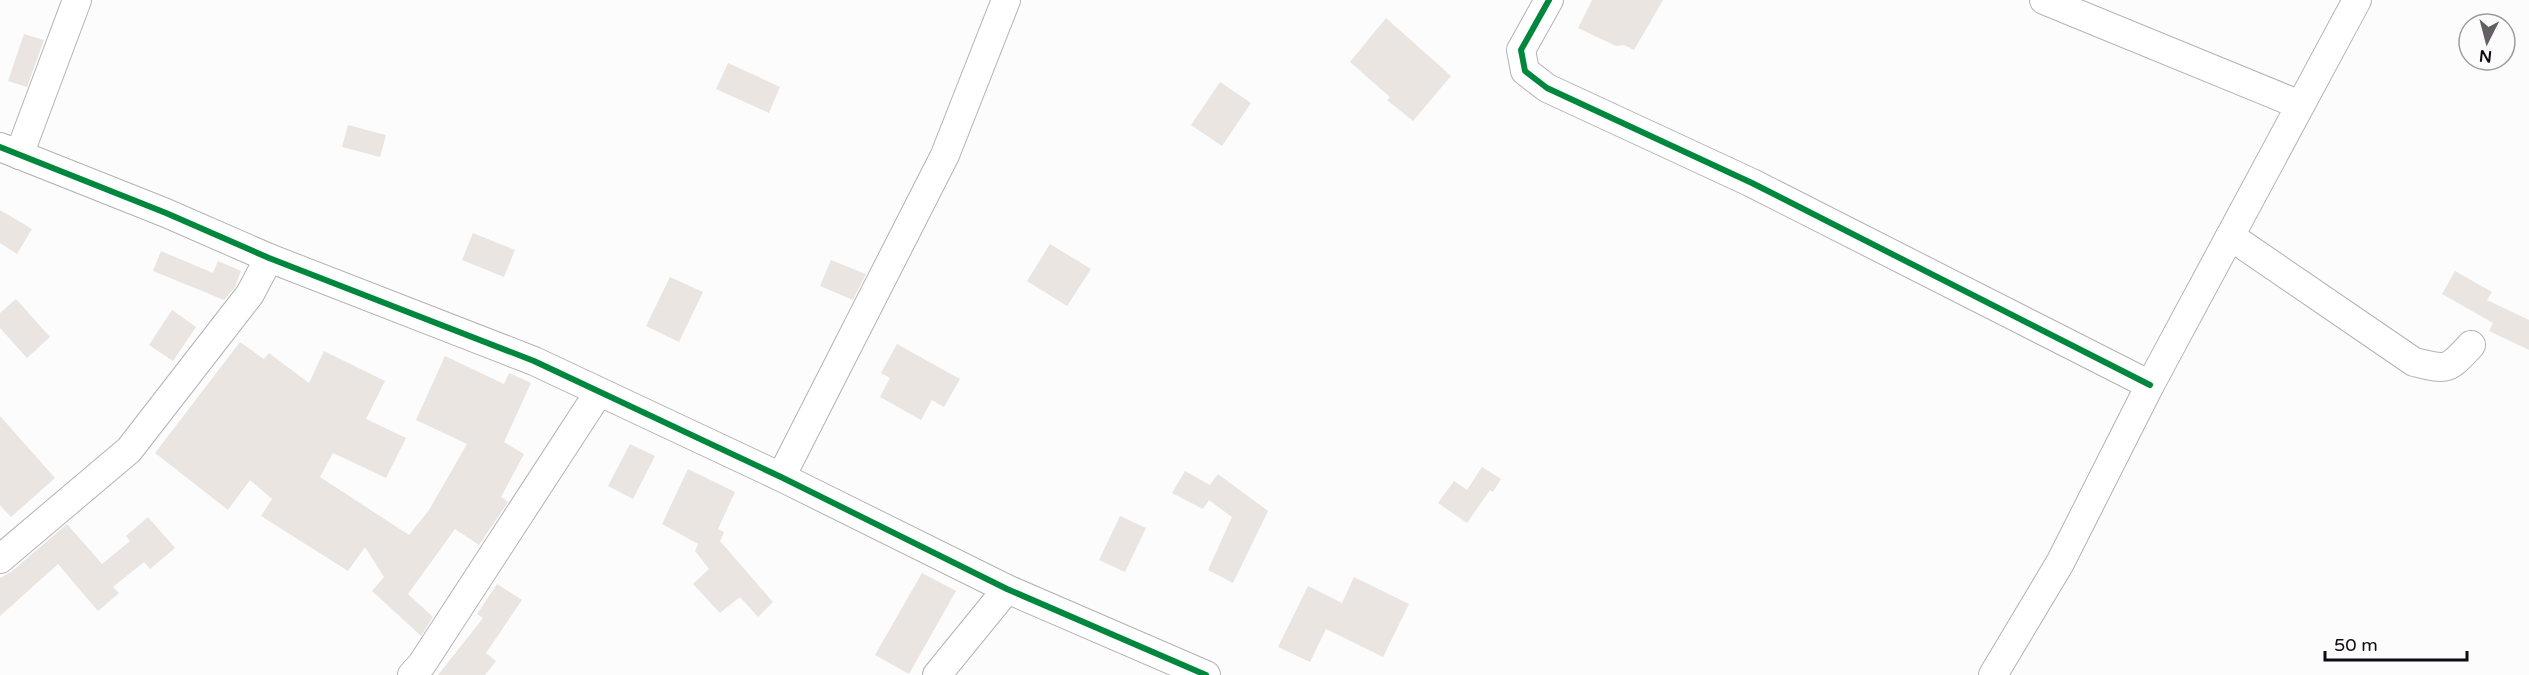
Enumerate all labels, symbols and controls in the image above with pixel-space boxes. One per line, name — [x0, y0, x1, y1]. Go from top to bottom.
north arrow — [2457, 12, 2517, 72]
text: N — [2478, 45, 2493, 67]
scale bar — [2325, 624, 2468, 662]
text: 50 m — [2334, 634, 2378, 656]

